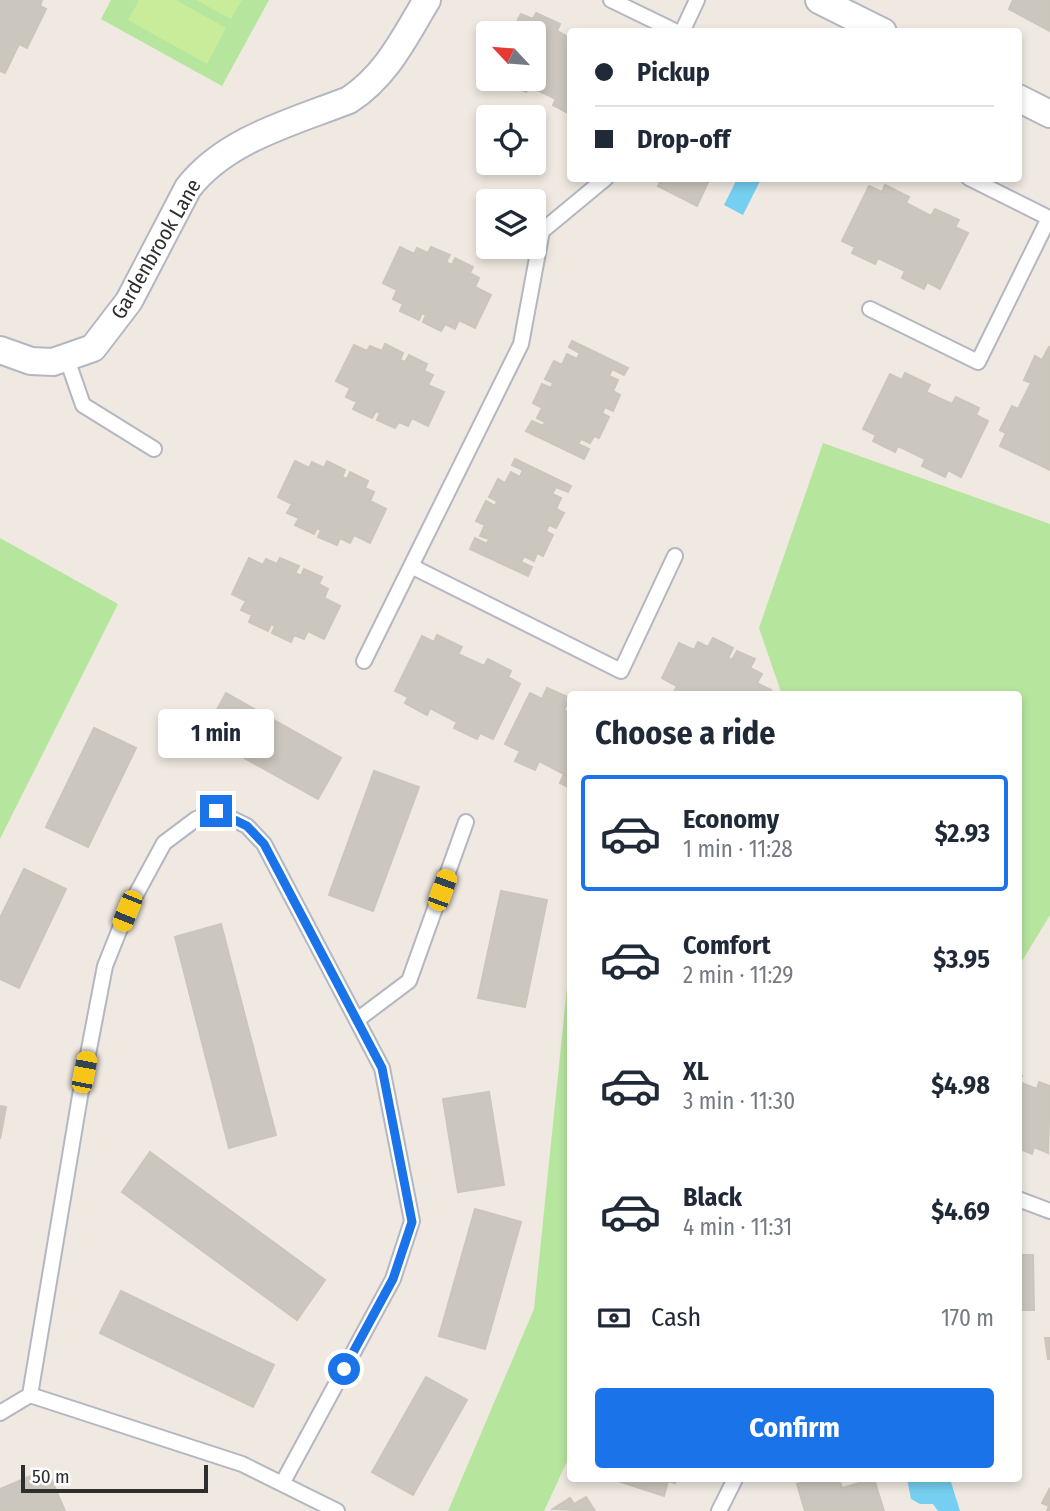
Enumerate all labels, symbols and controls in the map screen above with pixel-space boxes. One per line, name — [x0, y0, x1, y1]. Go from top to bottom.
north arrow — [476, 21, 546, 91]
map controls — [476, 21, 546, 259]
text: Pickup — [637, 57, 710, 88]
button: locate — [476, 105, 546, 175]
text: Drop-off — [637, 124, 730, 155]
street label: Gardenbrook Lane — [105, 174, 207, 324]
button: layers — [476, 189, 546, 259]
callout: 1 min — [158, 710, 274, 758]
text: Choose a ride — [595, 714, 776, 752]
text: 1 min — [191, 719, 241, 747]
route end — [200, 795, 232, 827]
icon: car — [599, 802, 662, 865]
text: Economy — [683, 804, 779, 835]
text: $2.93 — [935, 818, 990, 849]
text: 1 min · 11:28 — [683, 835, 793, 863]
car — [425, 867, 460, 913]
car — [110, 888, 145, 934]
icon: car — [599, 928, 662, 991]
text: Comfort — [683, 930, 771, 961]
text: $3.95 — [933, 944, 990, 975]
text: 2 min · 11:29 — [683, 961, 794, 989]
car — [70, 1049, 99, 1095]
icon: car — [599, 1054, 662, 1117]
text: XL — [683, 1056, 709, 1087]
text: $4.98 — [931, 1070, 990, 1101]
text: 3 min · 11:30 — [683, 1087, 795, 1115]
icon: car — [599, 1180, 662, 1243]
text: Black — [683, 1182, 742, 1213]
text: $4.69 — [931, 1196, 990, 1227]
text: 4 min · 11:31 — [683, 1213, 792, 1241]
icon: cash — [595, 1299, 633, 1337]
text: Cash — [651, 1302, 701, 1333]
text: 170 m — [941, 1304, 994, 1332]
route start — [328, 1353, 360, 1385]
button: Confirm — [595, 1388, 994, 1468]
scale bar — [21, 1462, 208, 1494]
text: 50 m — [32, 1465, 70, 1488]

